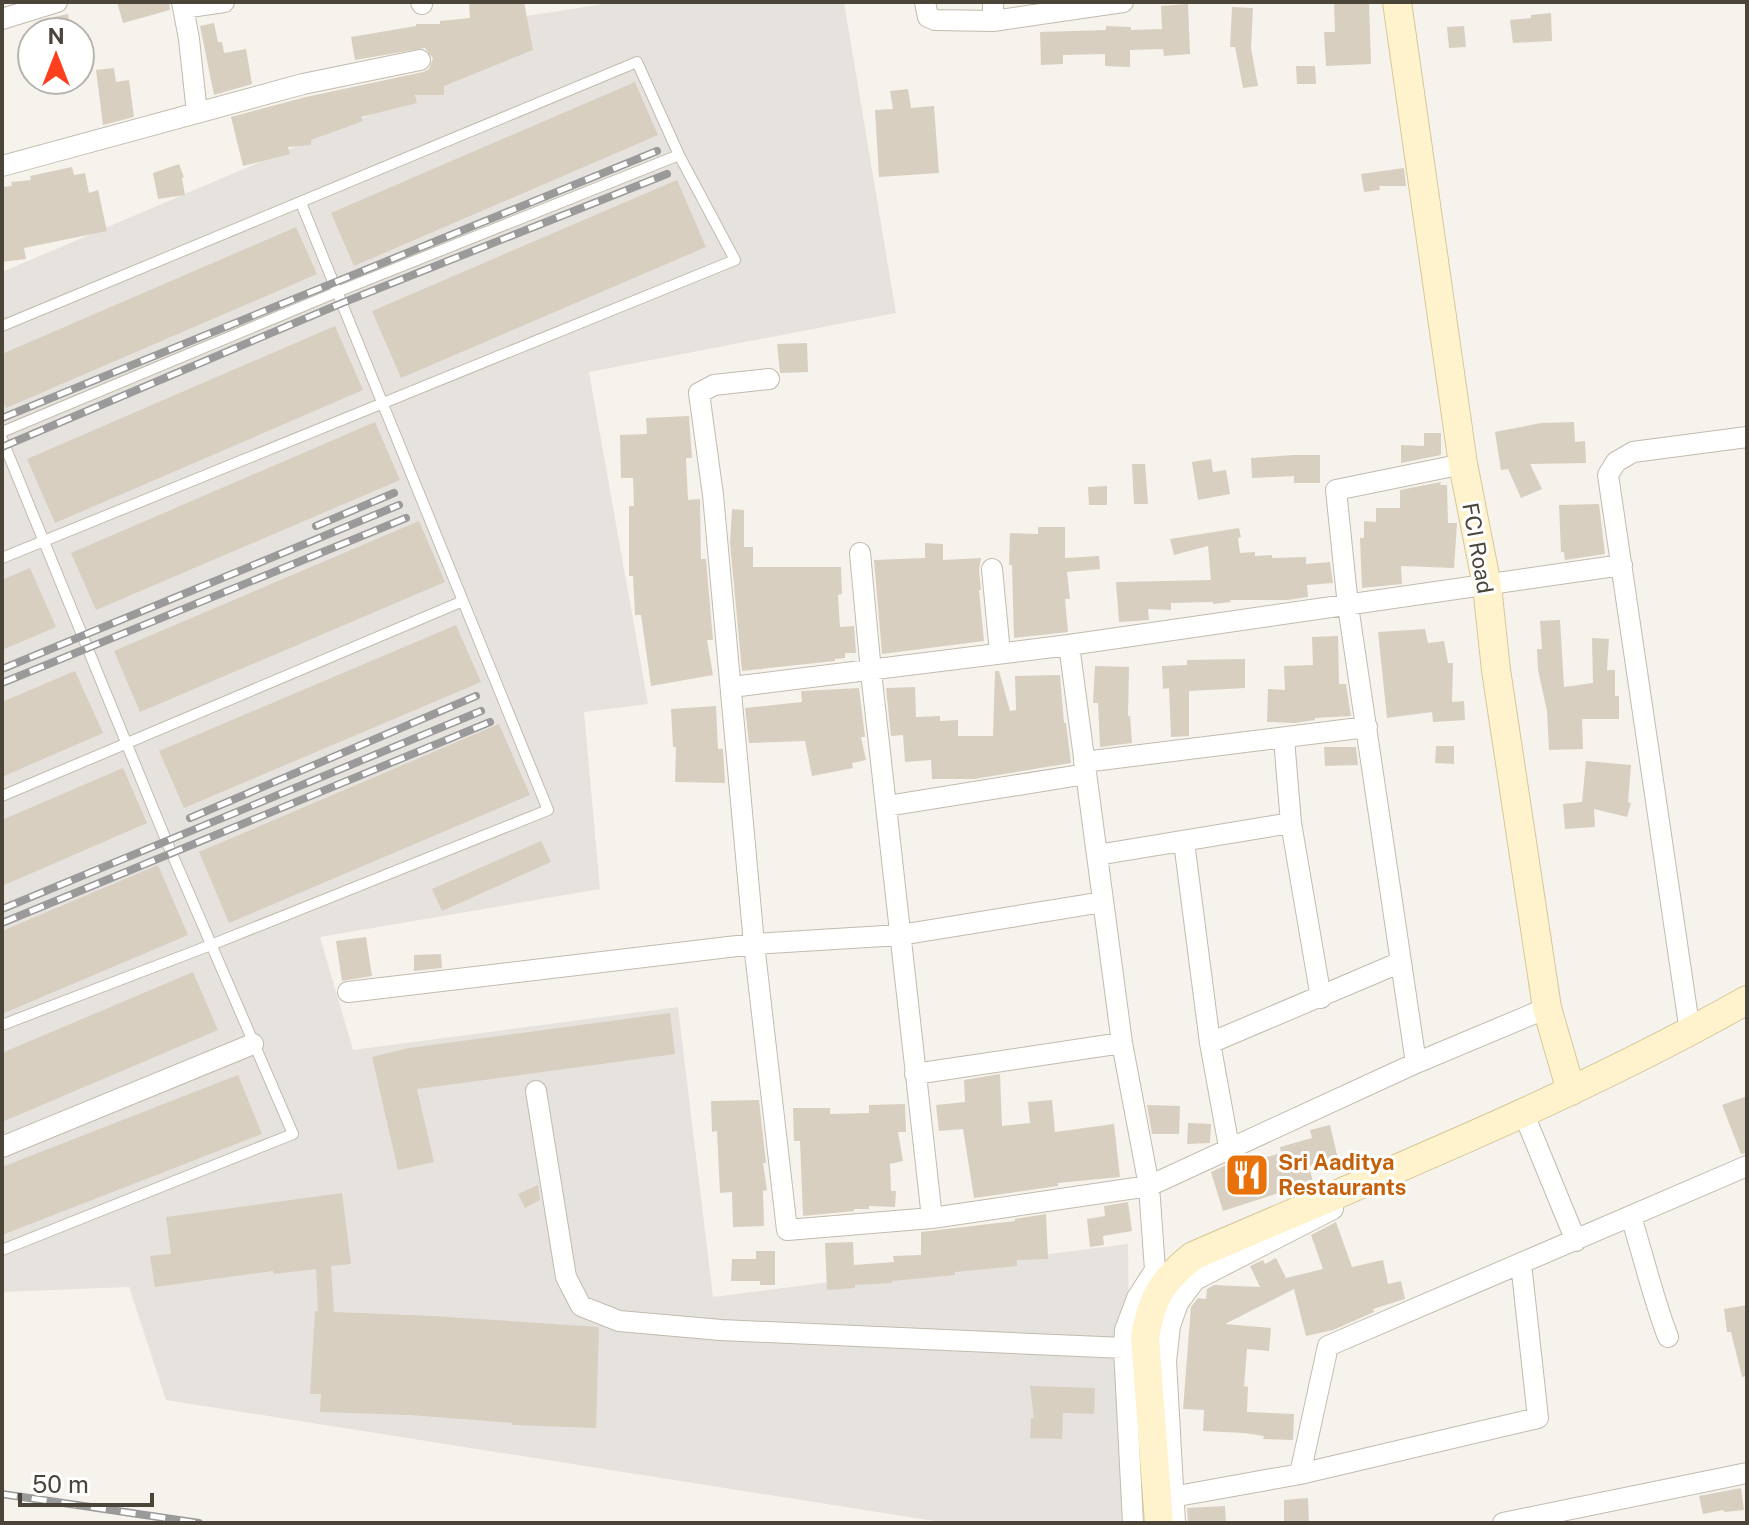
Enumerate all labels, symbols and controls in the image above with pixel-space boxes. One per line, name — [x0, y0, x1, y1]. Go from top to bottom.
north arrow — [16, 16, 96, 96]
text: N — [47, 23, 65, 49]
street label: FCI Road — [1457, 500, 1499, 596]
place label: Sri Aaditya Restaurants — [1278, 1149, 1406, 1200]
restaurant icon: Sri Aaditya Restaurants — [1223, 1151, 1271, 1199]
scale bar — [20, 1457, 152, 1507]
text: 50 m — [32, 1470, 89, 1498]

